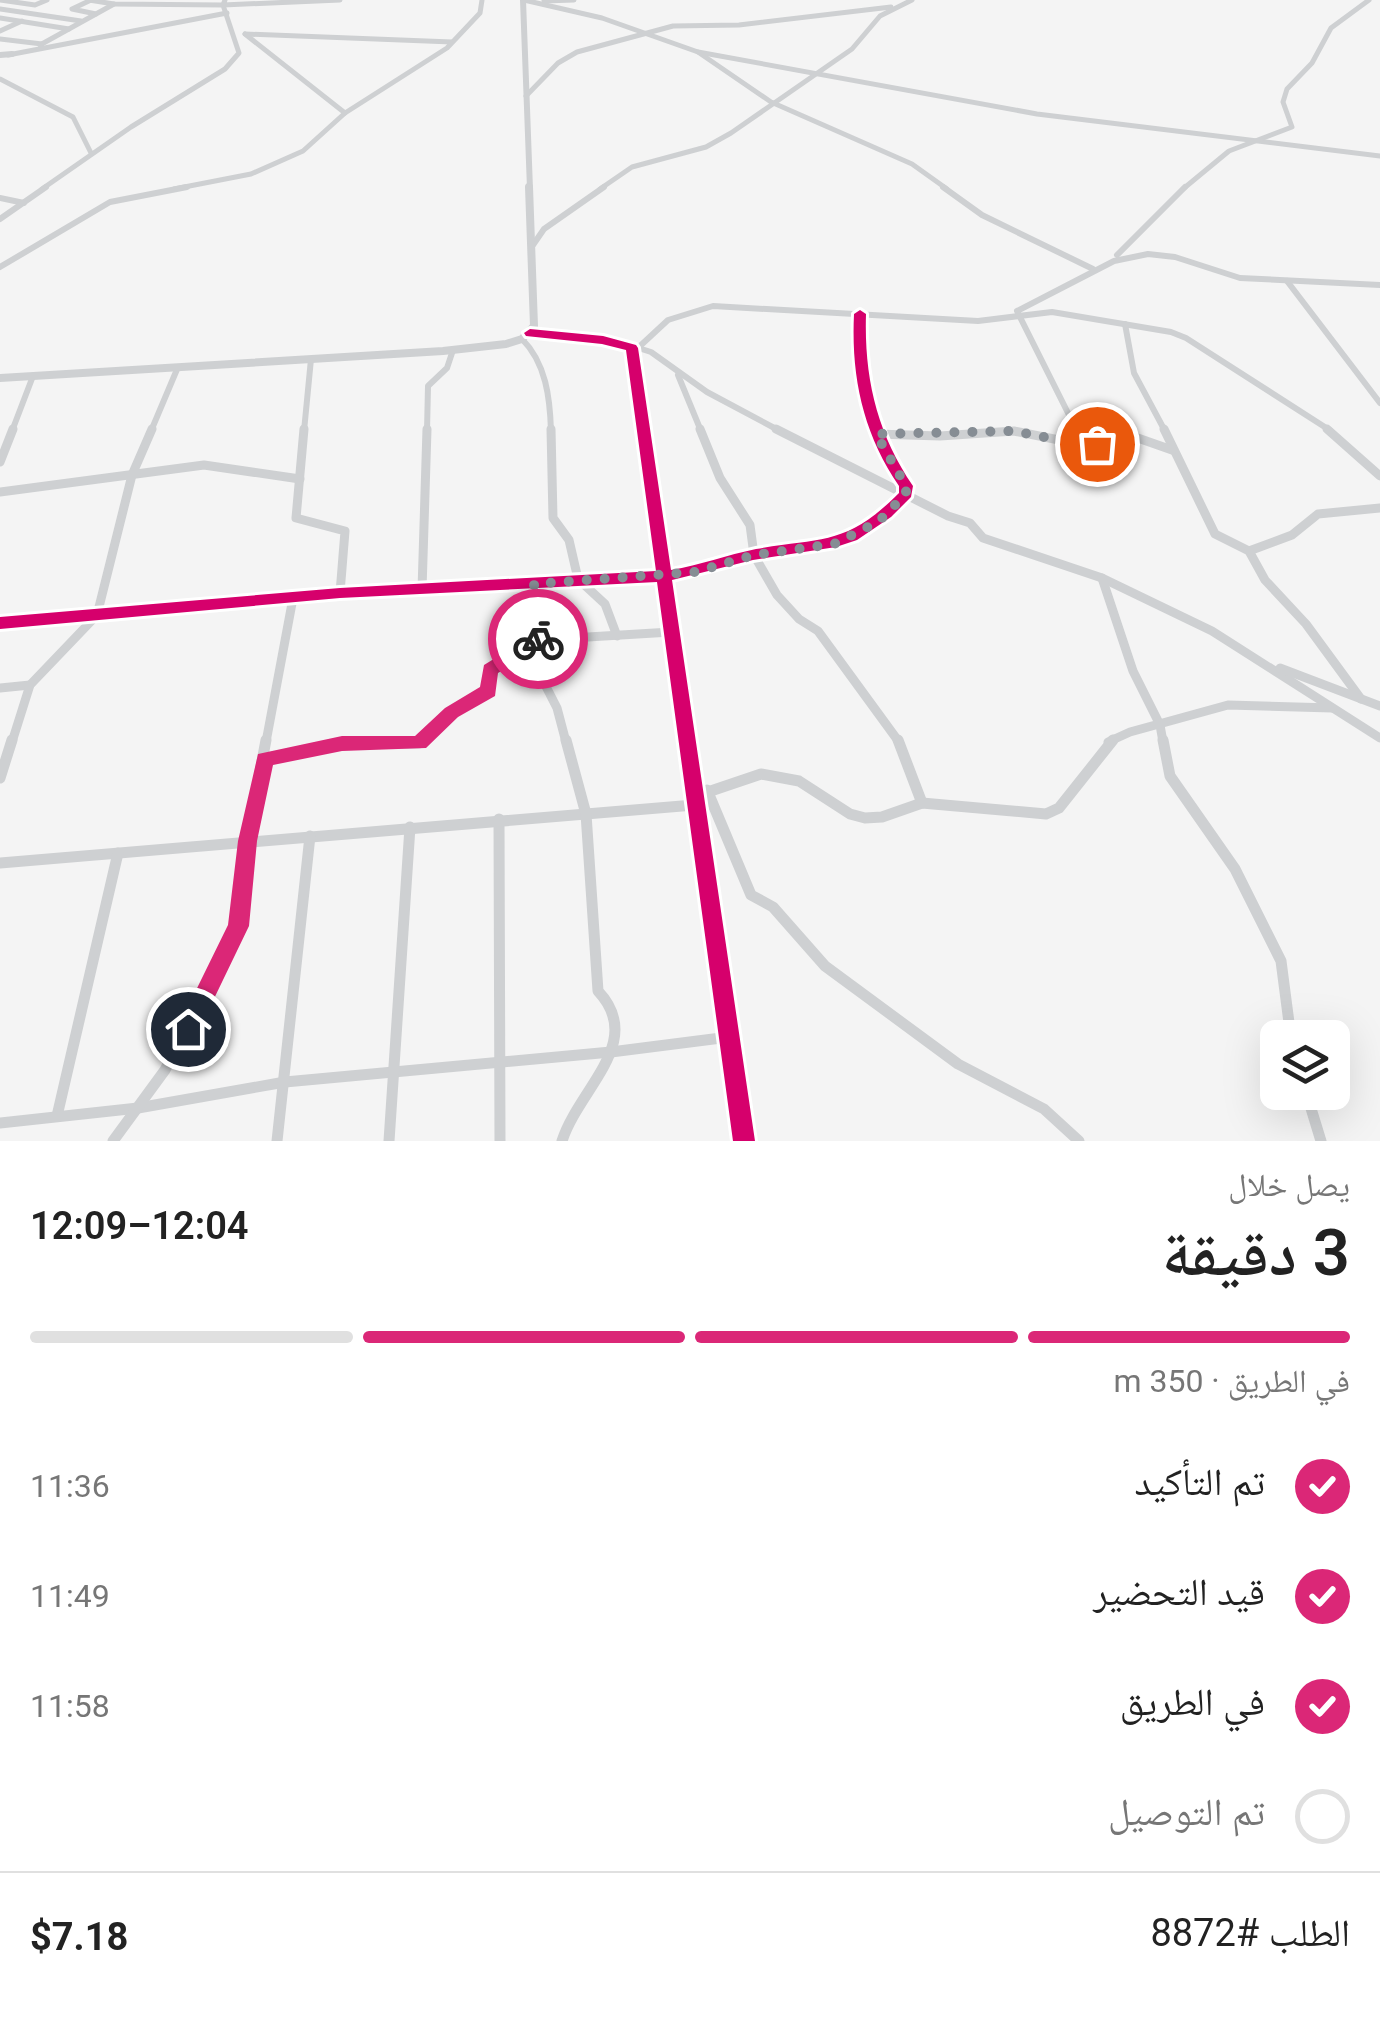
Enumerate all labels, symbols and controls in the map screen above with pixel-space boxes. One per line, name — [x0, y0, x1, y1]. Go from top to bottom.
pin — [1055, 402, 1140, 487]
icon: bag — [1070, 417, 1125, 472]
courier — [488, 589, 588, 689]
icon: bike — [511, 612, 566, 667]
pin — [146, 987, 231, 1072]
icon: home — [161, 1002, 216, 1057]
map controls — [1260, 1020, 1350, 1110]
button: layers — [1260, 1020, 1350, 1110]
text: يصل خلال — [1228, 1166, 1350, 1204]
text: 12:04–12:09 — [30, 1204, 249, 1248]
text: 3 دقيقة — [1162, 1215, 1350, 1291]
text: في الطريق · 350 m — [1113, 1362, 1350, 1400]
icon: check — [1295, 1459, 1350, 1514]
text: تم التأكيد — [1135, 1460, 1265, 1504]
text: 11:36 — [30, 1467, 110, 1505]
icon: check — [1295, 1569, 1350, 1624]
text: قيد التحضير — [1093, 1570, 1265, 1614]
text: 11:49 — [30, 1577, 110, 1615]
icon: check — [1295, 1679, 1350, 1734]
text: في الطريق — [1120, 1680, 1265, 1724]
text: 11:58 — [30, 1687, 110, 1725]
text: تم التوصيل — [1108, 1790, 1265, 1834]
text: الطلب #8872 — [1150, 1911, 1350, 1955]
text: $7.18 — [30, 1915, 128, 1959]

